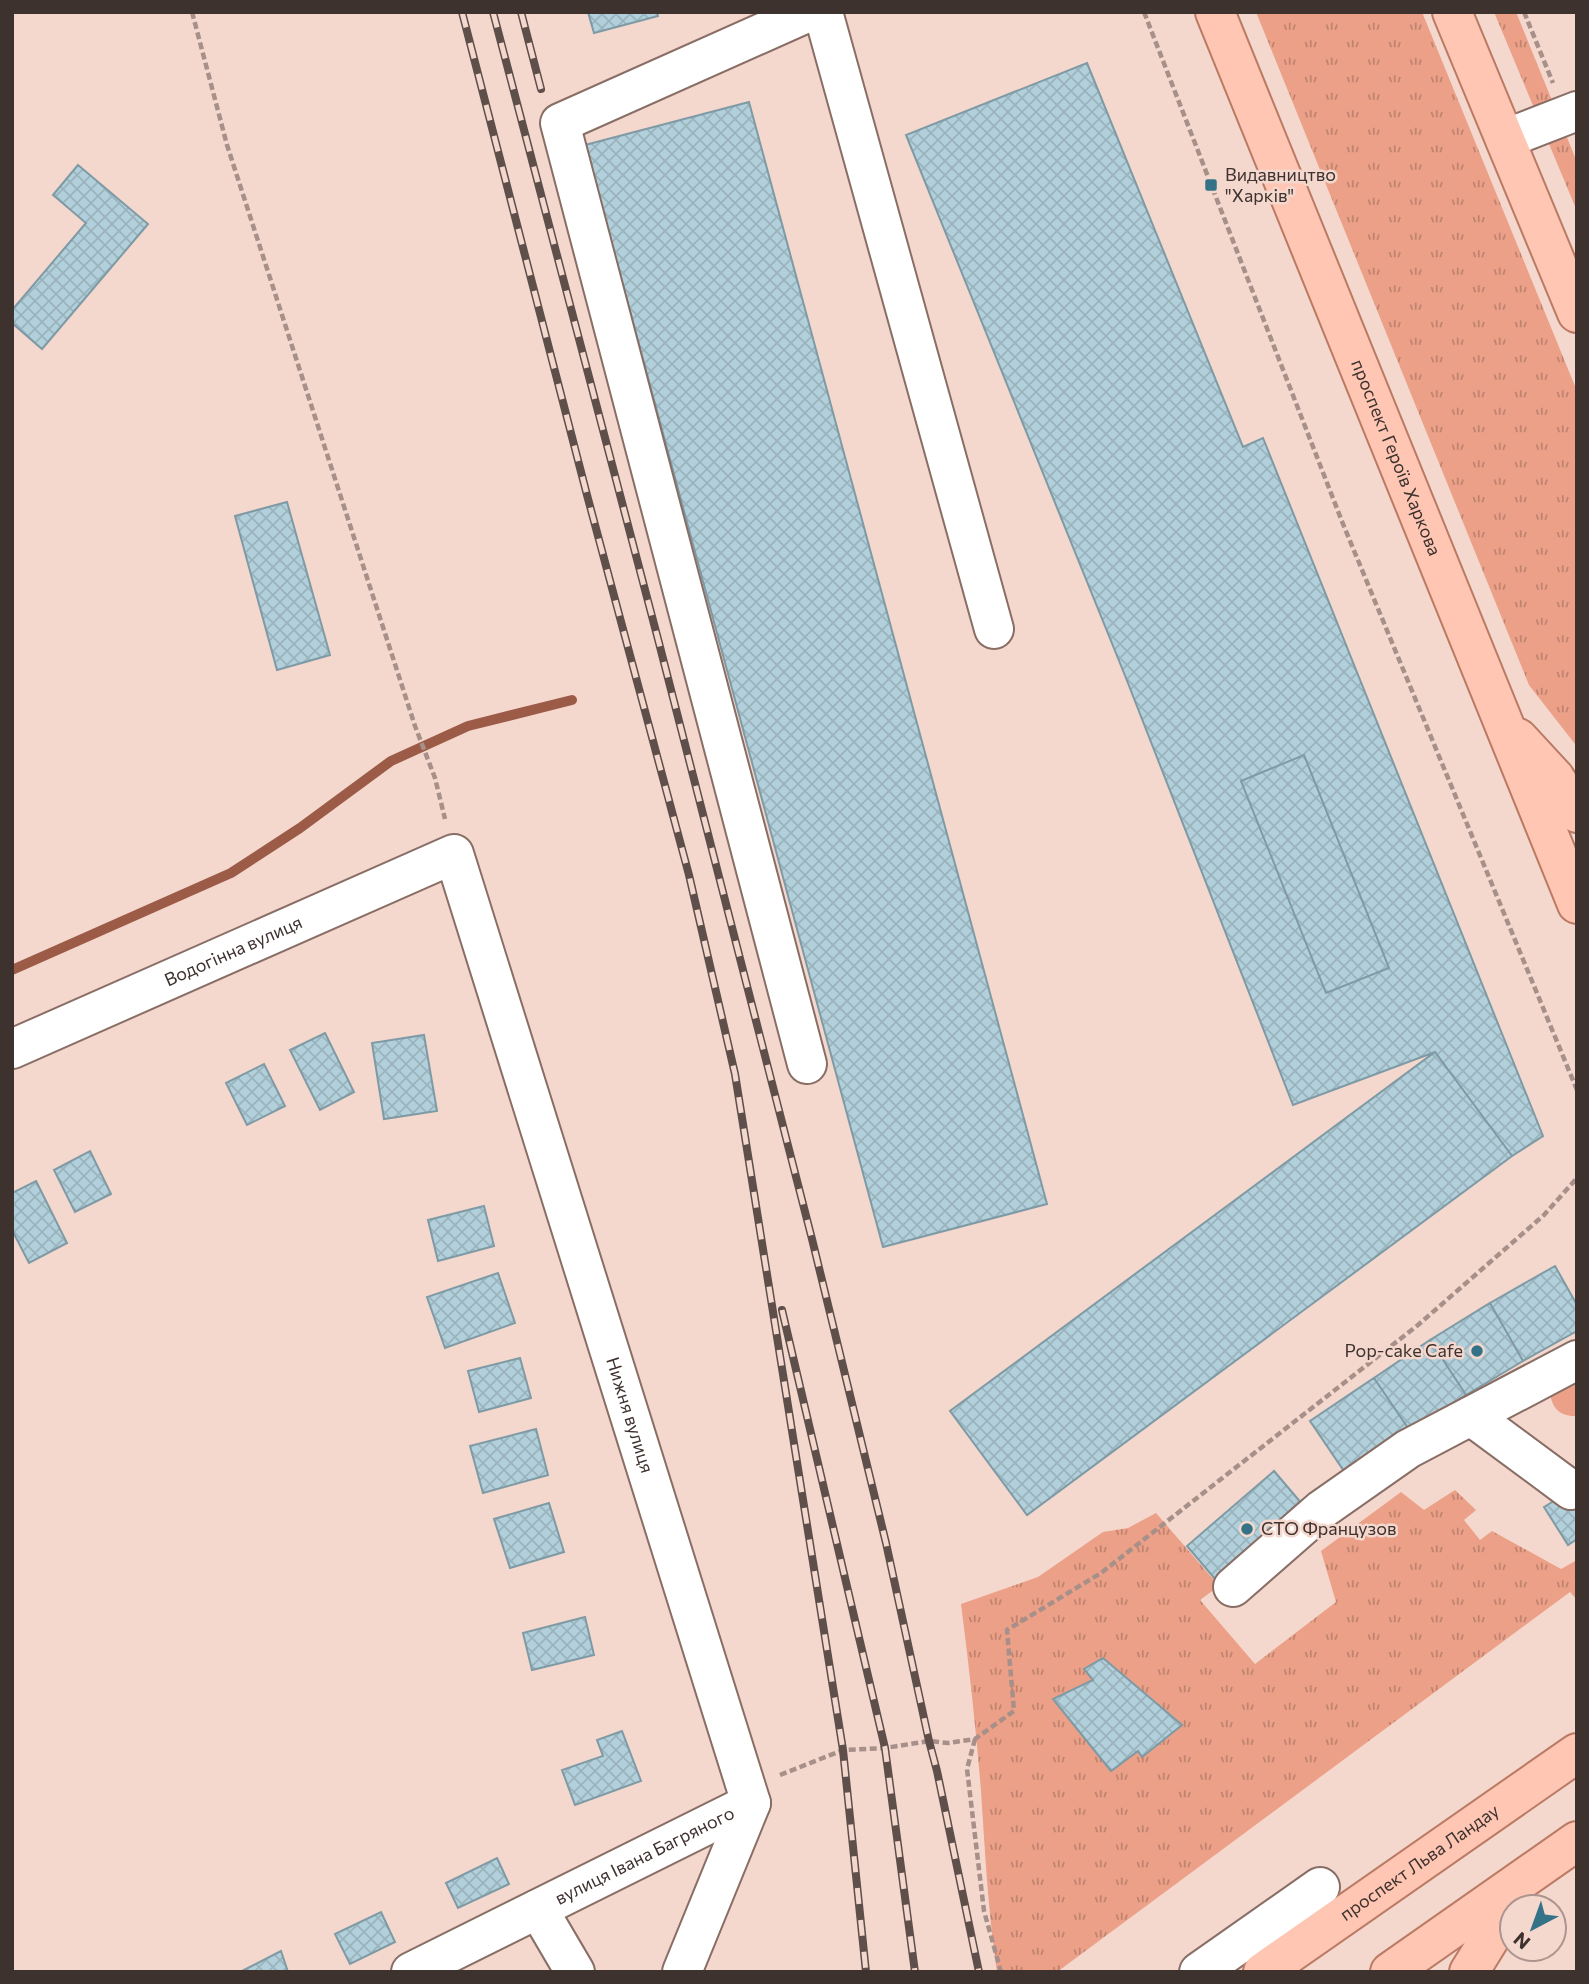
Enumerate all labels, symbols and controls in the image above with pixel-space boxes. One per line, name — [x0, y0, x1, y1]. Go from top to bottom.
place label: Видавництво "Харків" — [1225, 163, 1336, 206]
marker: Видавництво "Харків" — [1203, 177, 1219, 193]
street label: проспект Героїв Харкова — [1347, 356, 1446, 559]
street label: Водогінна вулиця — [161, 910, 305, 990]
place label: Pop-cake Cafe — [1344, 1339, 1463, 1361]
marker: Pop-cake Cafe — [1469, 1343, 1485, 1359]
street label: Нижня вулиця — [602, 1354, 659, 1475]
place label: СТО Французов — [1261, 1517, 1397, 1539]
marker: СТО Французов — [1239, 1521, 1255, 1537]
street label: проспект Льва Ландау — [1335, 1799, 1503, 1925]
street label: вулиця Івана Багряного — [551, 1801, 738, 1909]
north arrow — [1498, 1893, 1568, 1963]
text: N — [1509, 1928, 1534, 1955]

